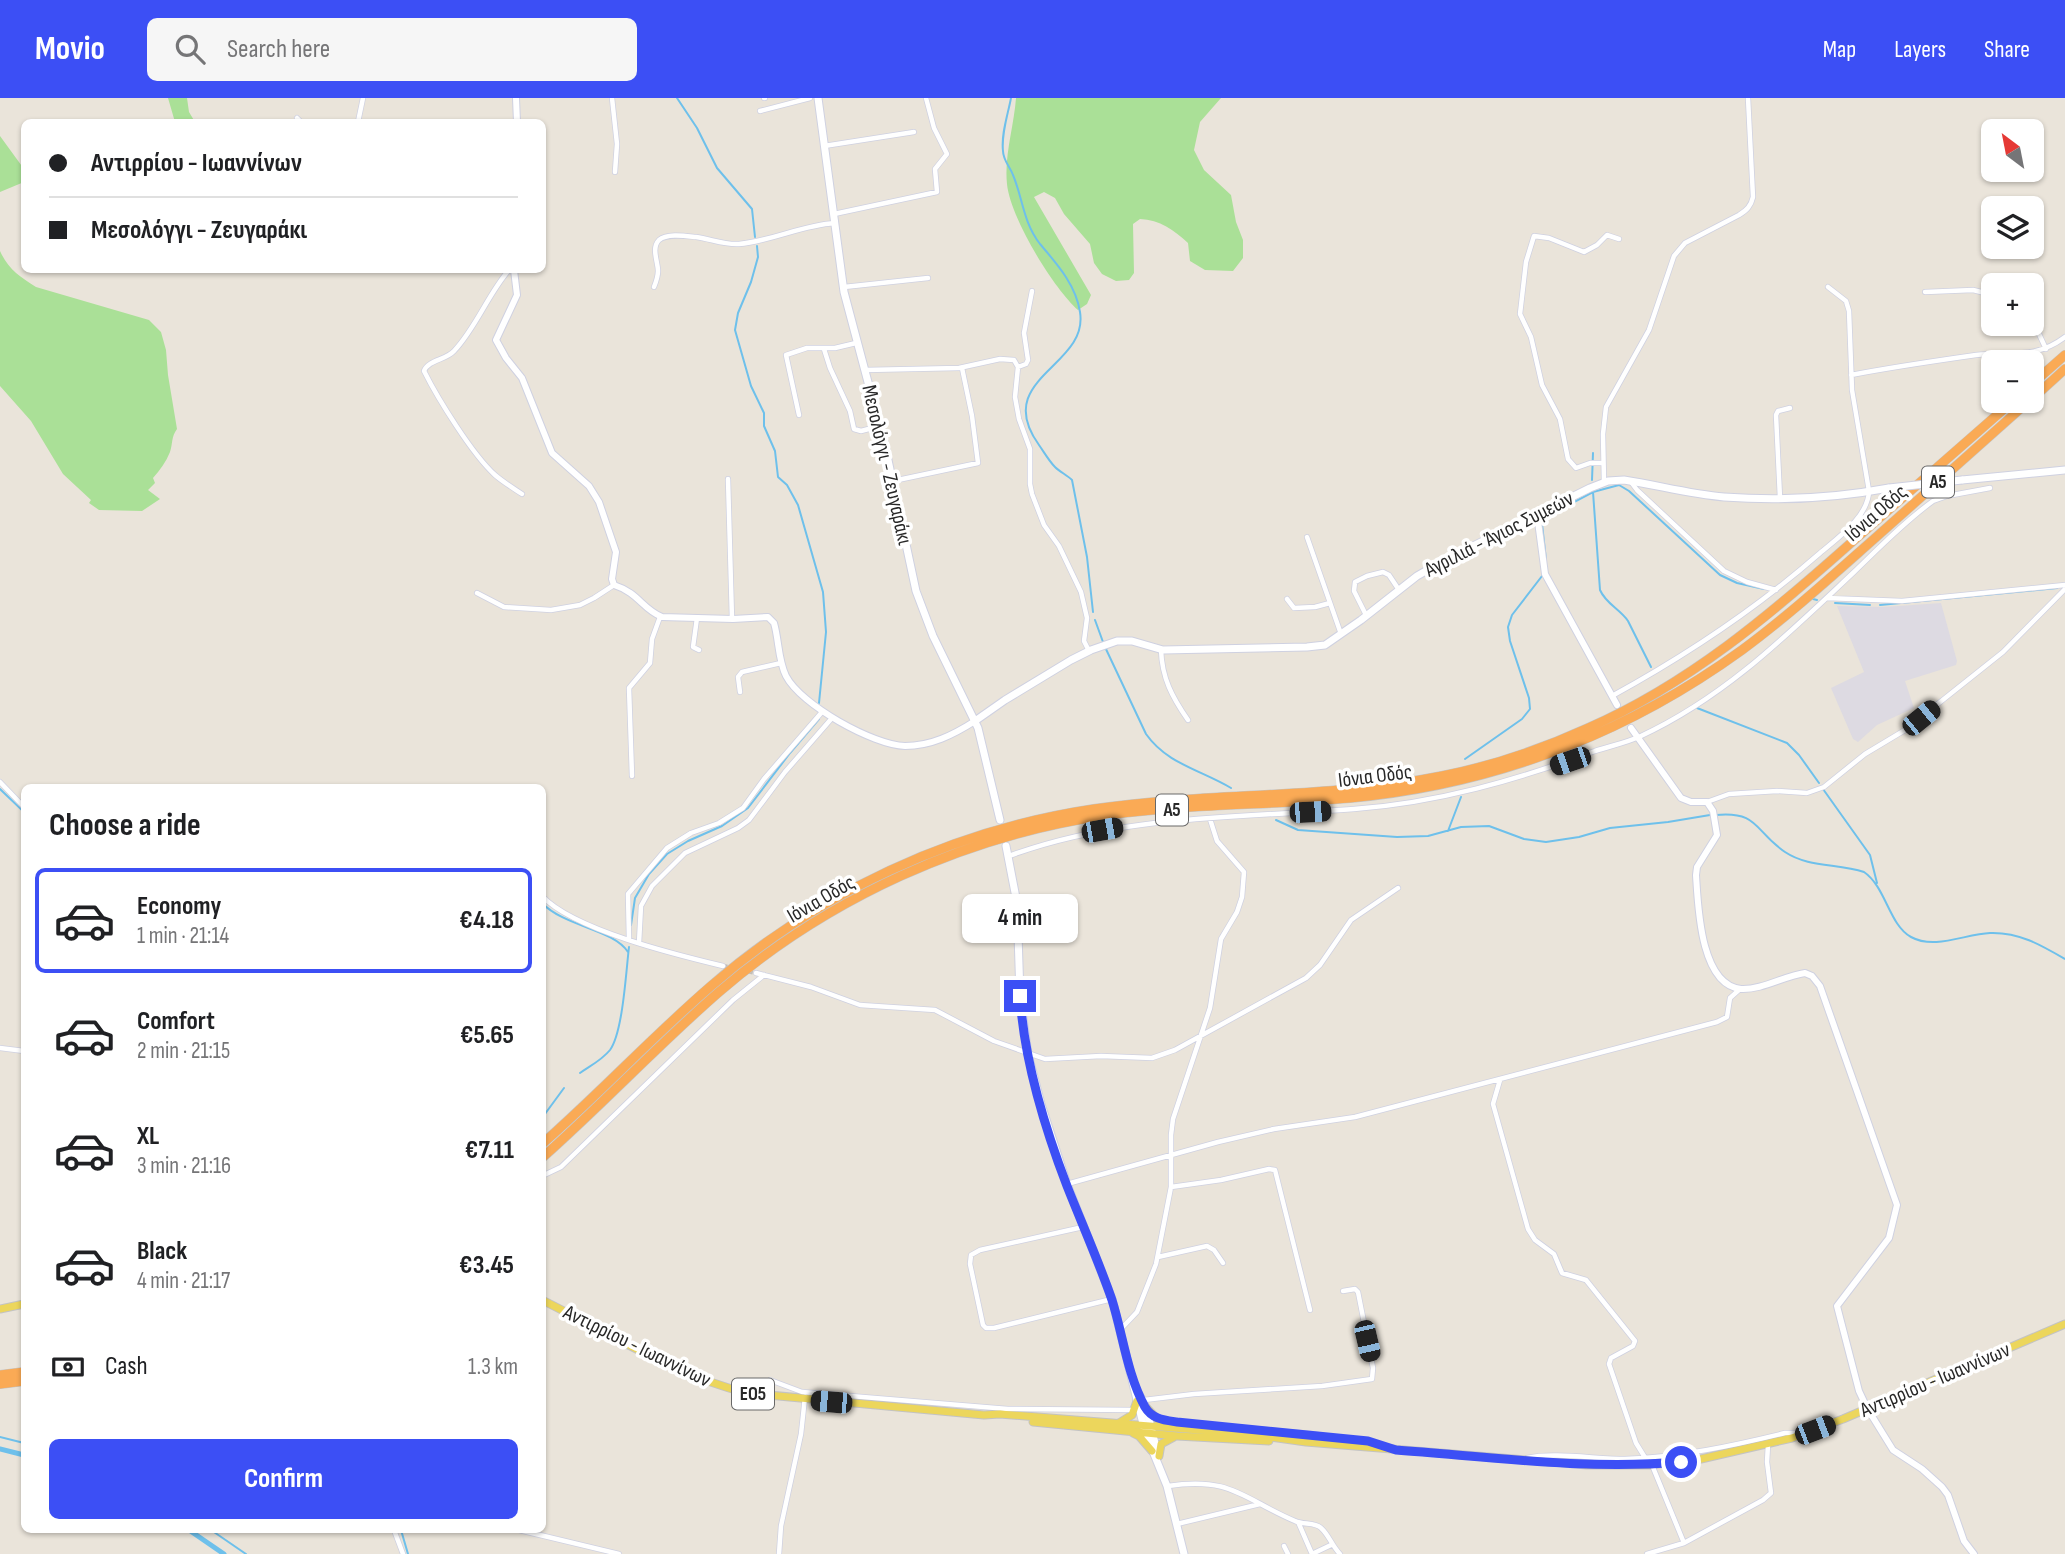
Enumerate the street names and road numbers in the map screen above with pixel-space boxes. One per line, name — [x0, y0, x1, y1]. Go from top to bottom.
street label: Μεσολόγγι - Ζευγαράκι — [856, 382, 918, 548]
road number: Α5 — [1922, 466, 1954, 498]
street label: Ιόνια Οδός — [1840, 479, 1912, 547]
street label: Αγριλιά - Άγιος Συμεών — [1420, 486, 1578, 583]
street label: Ιόνια Οδός — [1337, 759, 1413, 793]
road number: Α5 — [1156, 794, 1188, 825]
street label: Ιόνια Οδός — [783, 870, 859, 928]
street label: Αντιρρίου - Ιωαννίνων — [559, 1299, 715, 1392]
street label: Αντιρρίου - Ιωαννίνων — [1855, 1337, 2014, 1423]
road number: ΕΟ5 — [732, 1378, 774, 1410]

